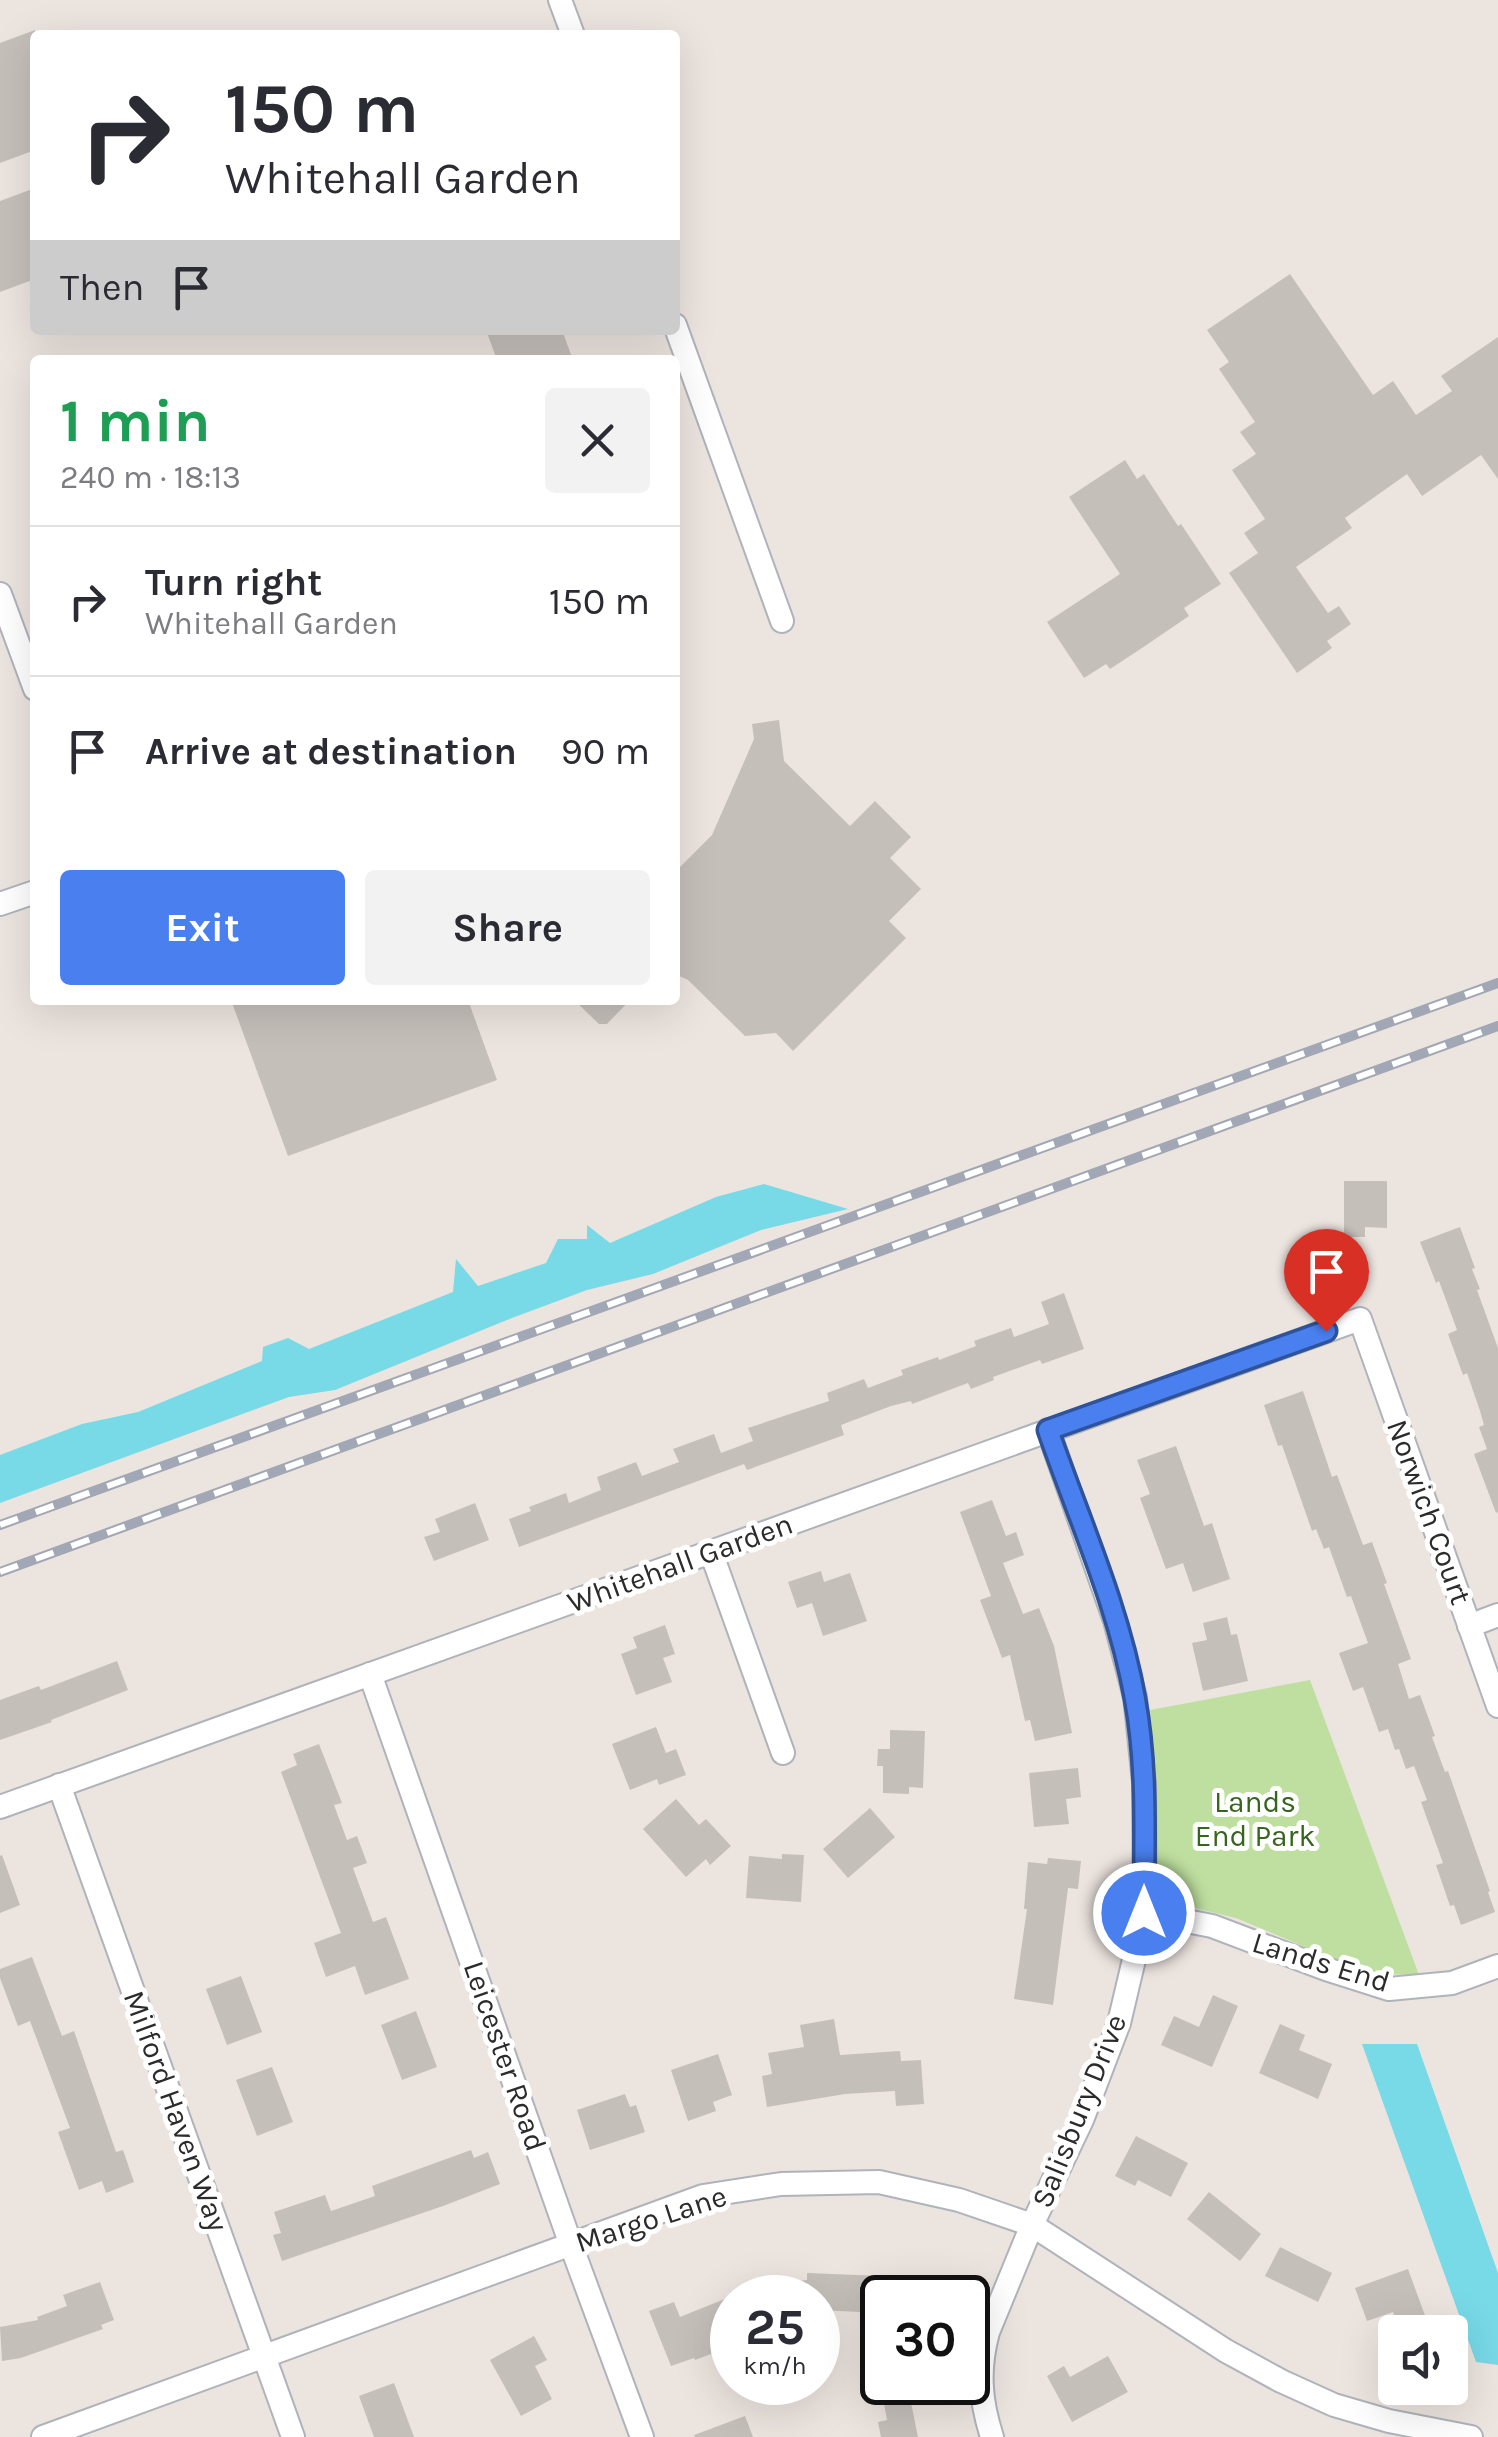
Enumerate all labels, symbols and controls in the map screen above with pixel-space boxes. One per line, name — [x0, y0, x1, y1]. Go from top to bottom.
text: 150 m — [225, 68, 419, 150]
icon: right — [60, 70, 190, 200]
text: Whitehall Garden — [225, 152, 581, 204]
icon: arrive — [164, 260, 219, 315]
text: Then — [60, 265, 144, 310]
text: 1 min — [60, 386, 211, 456]
button: close — [545, 388, 650, 493]
text: 240 m · 18:13 — [60, 459, 241, 496]
text: Turn right — [145, 560, 322, 605]
icon: right — [60, 574, 115, 629]
text: 150 m — [549, 579, 650, 624]
text: Whitehall Garden — [145, 605, 398, 642]
icon: arrive — [60, 724, 115, 779]
text: Arrive at destination — [145, 729, 517, 774]
text: 90 m — [561, 729, 650, 774]
button: Exit — [60, 870, 345, 985]
button: Share — [365, 870, 650, 985]
pin — [1284, 1229, 1369, 1332]
icon: arrive — [1299, 1244, 1354, 1299]
street label: Norwich Court — [1379, 1415, 1479, 1609]
street label: Whitehall Garden — [562, 1506, 798, 1620]
park label: Lands End Park — [1195, 1784, 1315, 1854]
position arrow — [1092, 1861, 1196, 1965]
street label: Lands End — [1248, 1924, 1394, 2000]
street label: Leicester Road — [456, 1956, 554, 2156]
street label: Milford Haven Way — [116, 1986, 236, 2236]
street label: Salisbury Drive — [1024, 2009, 1134, 2213]
street label: Margo Lane — [571, 2178, 731, 2260]
speed limit sign: 30 — [860, 2275, 990, 2405]
text: 25 — [745, 2298, 805, 2357]
map controls — [1378, 2315, 1468, 2405]
button: sound — [1378, 2315, 1468, 2405]
text: km/h — [743, 2351, 807, 2380]

